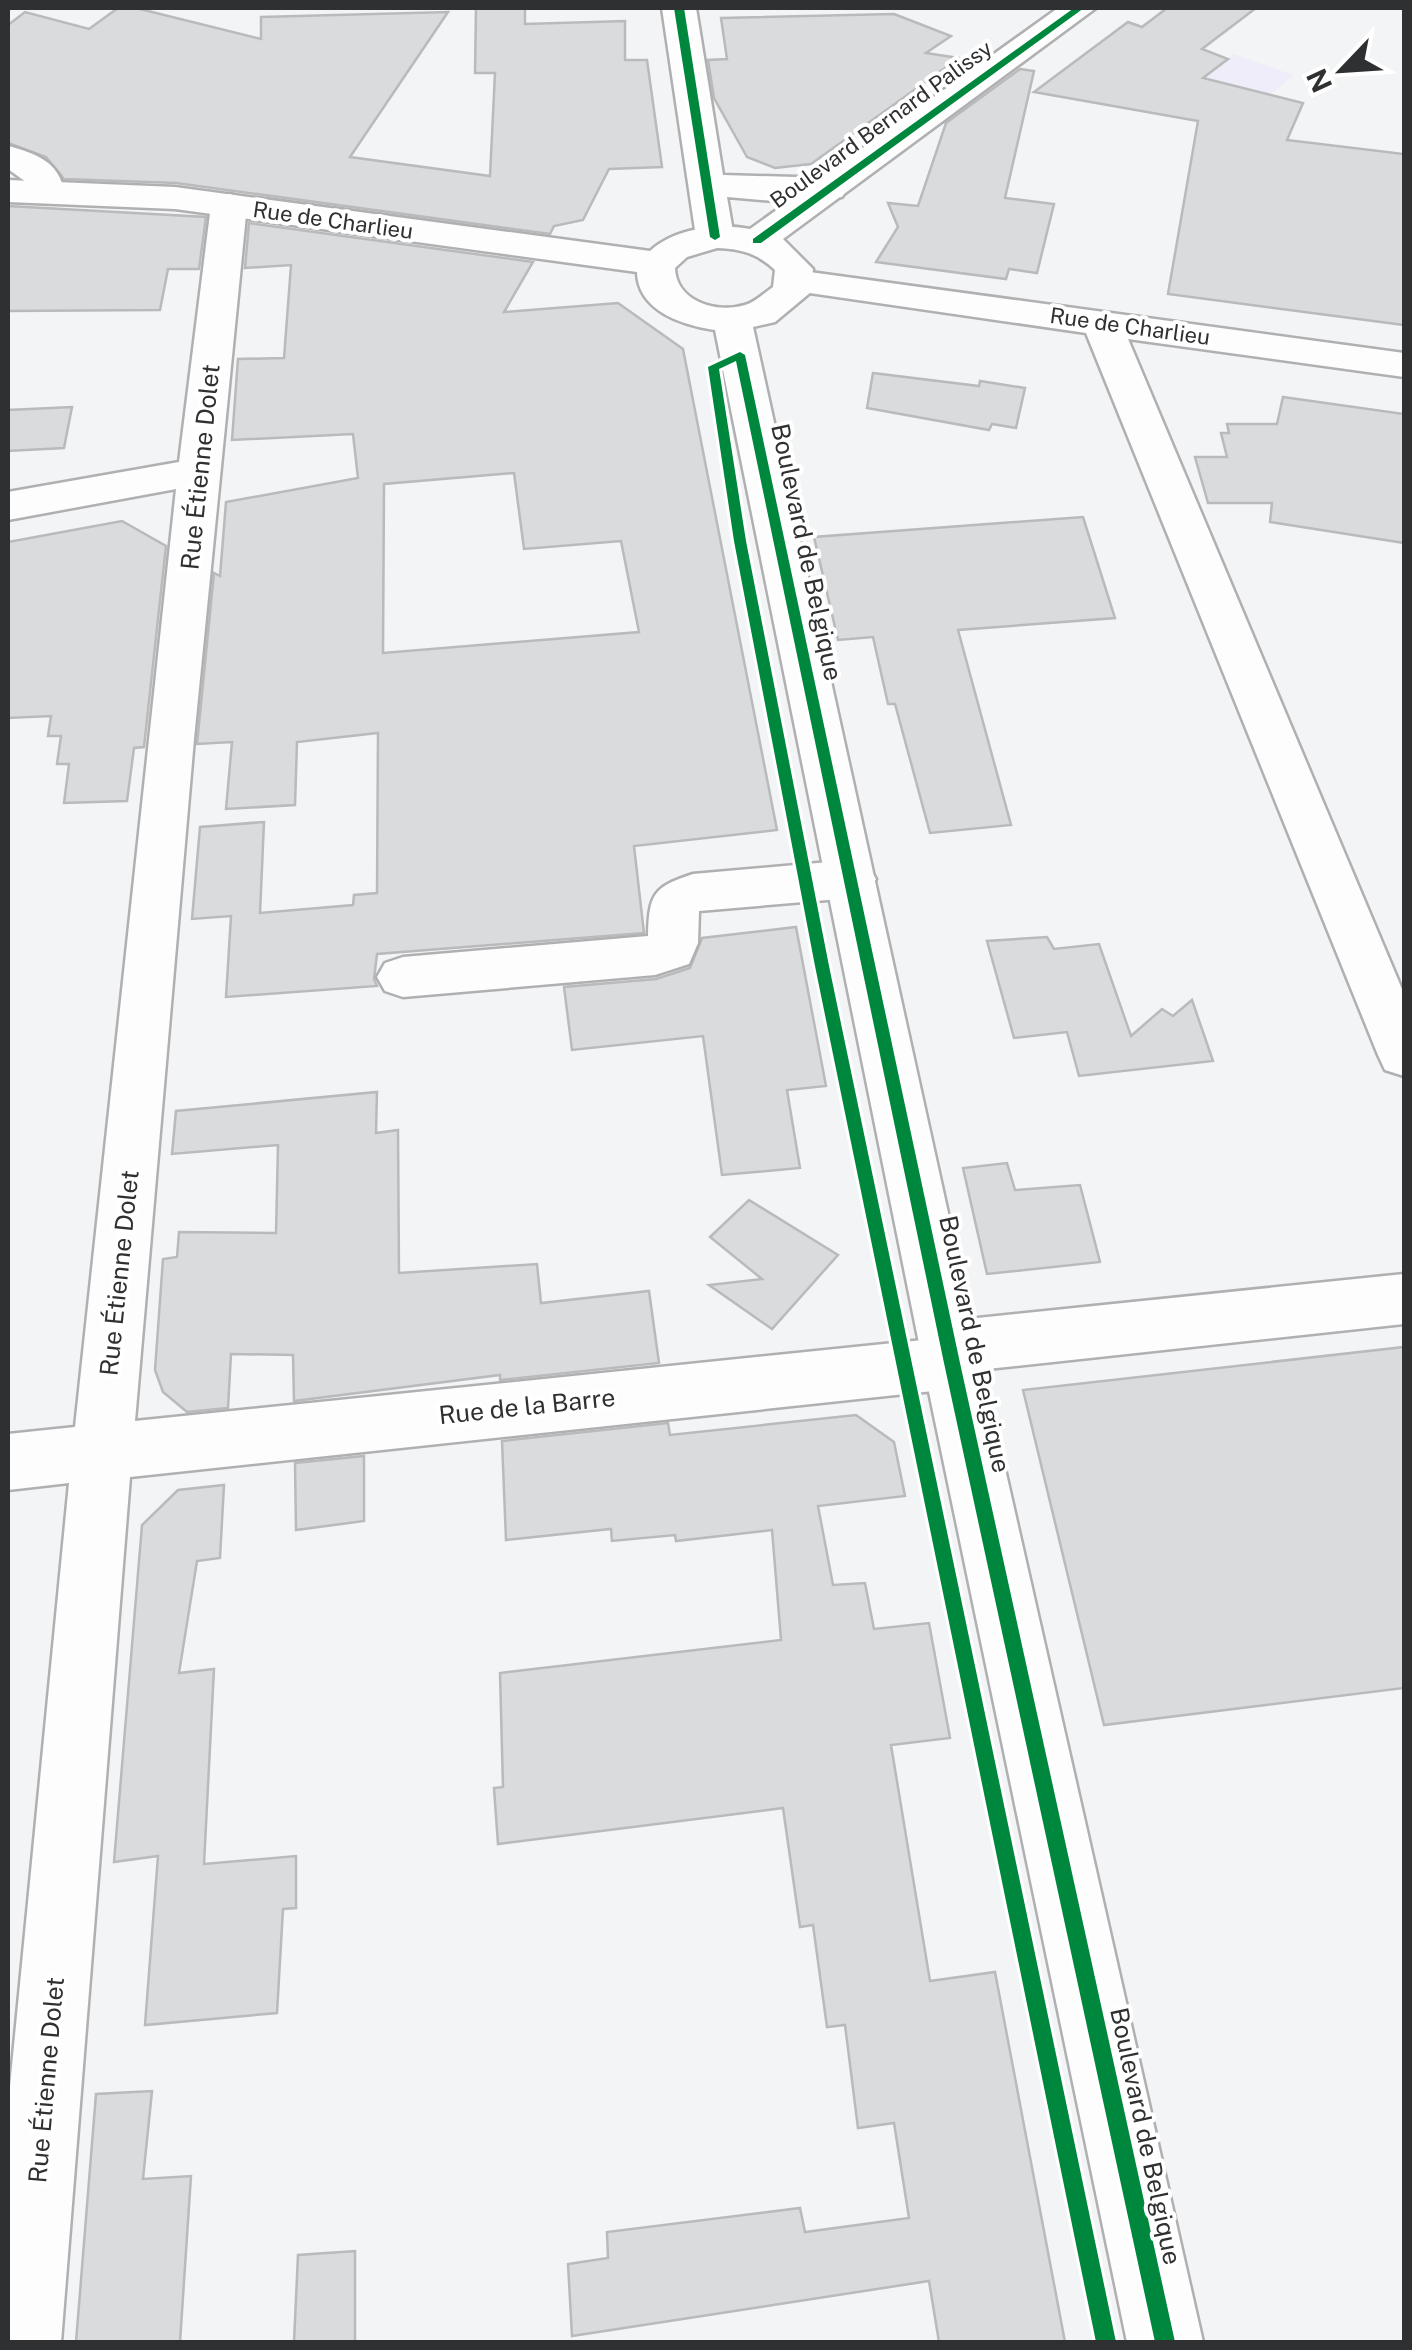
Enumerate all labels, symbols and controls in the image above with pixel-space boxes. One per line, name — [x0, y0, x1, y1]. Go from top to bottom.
north arrow — [1292, 20, 1392, 120]
street label: Boulevard Bernard Palissy — [765, 35, 997, 213]
text: N — [1299, 64, 1338, 98]
street label: Rue de Charlieu — [251, 196, 415, 244]
street label: Rue de Charlieu — [1048, 302, 1212, 350]
street label: Rue Étienne Dolet — [174, 363, 226, 571]
street label: Boulevard de Belgique — [765, 421, 849, 683]
street label: Rue Étienne Dolet — [93, 1169, 145, 1377]
street label: Boulevard de Belgique — [933, 1213, 1017, 1475]
street label: Rue de la Barre — [437, 1382, 617, 1430]
street label: Rue Étienne Dolet — [22, 1976, 70, 2184]
street label: Boulevard de Belgique — [1104, 2005, 1188, 2267]

